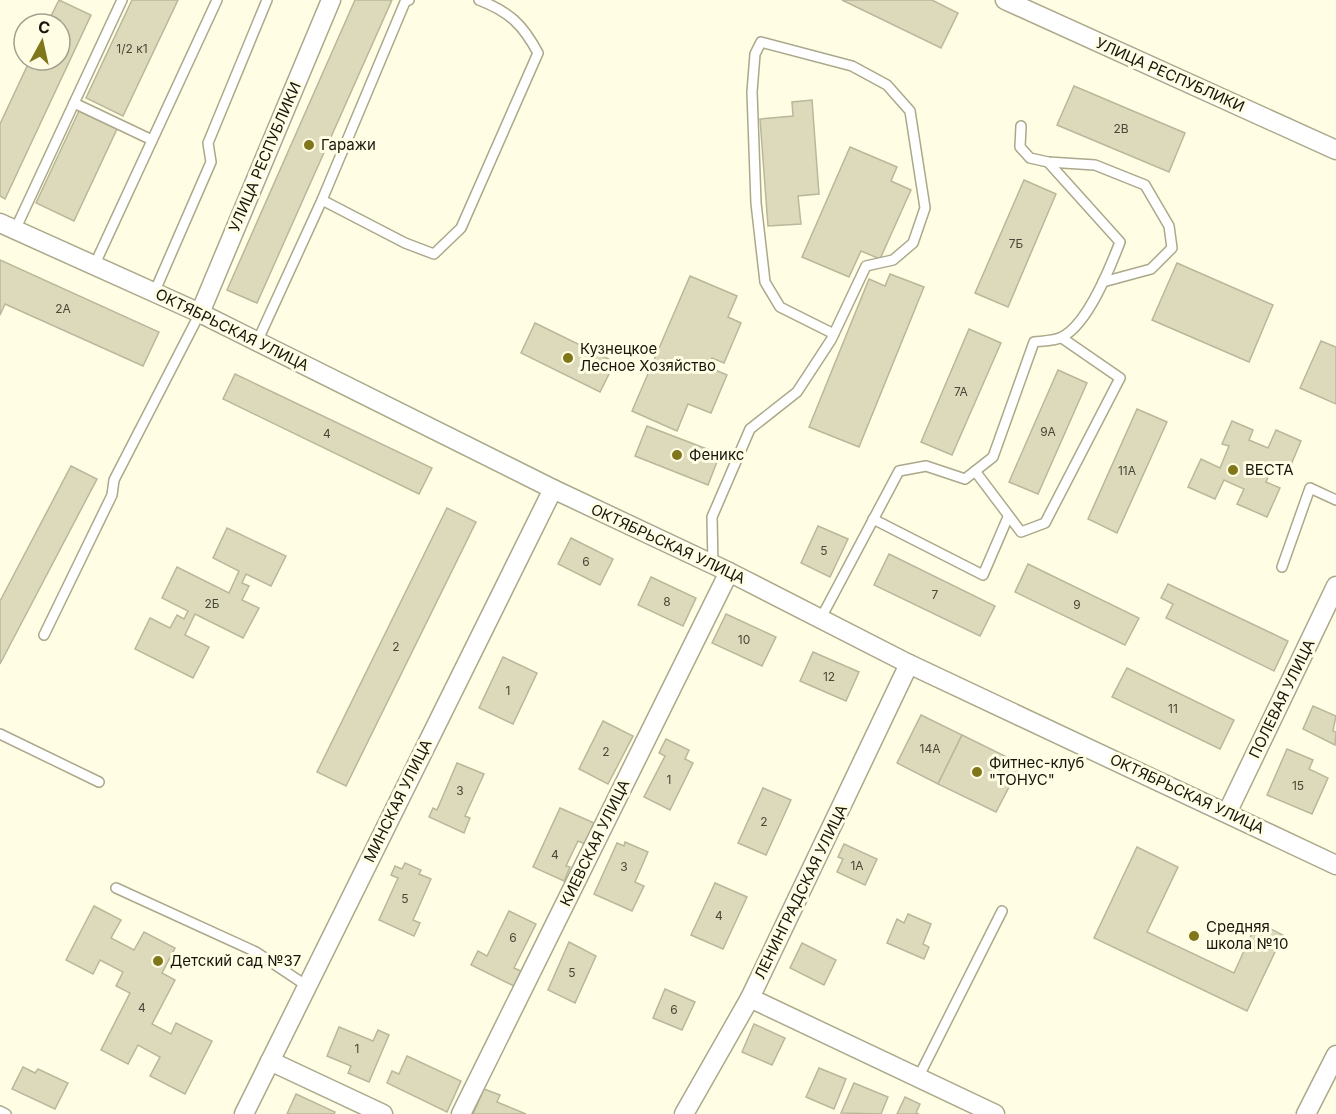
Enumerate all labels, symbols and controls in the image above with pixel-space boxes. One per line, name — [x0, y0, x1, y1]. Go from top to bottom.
north arrow — [12, 12, 72, 72]
text: С — [37, 16, 51, 38]
street label: УЛИЦА РЕСПУБЛИКИ — [1093, 33, 1248, 116]
house number: 1/2 к1 — [116, 41, 148, 56]
street label: УЛИЦА РЕСПУБЛИКИ — [224, 79, 305, 235]
house number: 2В — [1113, 121, 1129, 136]
place label: Гаражи — [321, 135, 376, 154]
marker: Гаражи — [302, 138, 316, 152]
house number: 7Б — [1009, 236, 1024, 251]
street label: ОКТЯБРЬСКАЯ УЛИЦА — [152, 284, 312, 375]
house number: 2А — [55, 301, 71, 316]
place label: Кузнецкое Лесное Хозяйство — [580, 339, 716, 375]
marker: Кузнецкое Лесное Хозяйство — [561, 351, 575, 365]
house number: 7А — [954, 384, 968, 399]
house number: 9А — [1040, 424, 1056, 439]
house number: 4 — [323, 426, 331, 441]
place label: Феникс — [689, 445, 744, 464]
marker: Феникс — [670, 448, 684, 462]
place label: ВЕСТА — [1245, 460, 1294, 479]
house number: 11А — [1118, 463, 1136, 478]
marker: ВЕСТА — [1226, 463, 1240, 477]
street label: ОКТЯБРЬСКАЯ УЛИЦА — [588, 499, 748, 588]
house number: 5 — [820, 543, 828, 558]
house number: 6 — [582, 554, 590, 569]
house number: 7 — [932, 587, 939, 602]
house number: 8 — [663, 594, 671, 609]
house number: 2Б — [204, 596, 220, 611]
house number: 9 — [1073, 597, 1081, 612]
house number: 10 — [738, 632, 750, 647]
street label: ПОЛЕВАЯ УЛИЦА — [1245, 636, 1319, 761]
house number: 2 — [392, 639, 400, 654]
house number: 12 — [823, 669, 835, 684]
house number: 1 — [506, 683, 510, 698]
house number: 11 — [1168, 701, 1178, 716]
street label: МИНСКАЯ УЛИЦА — [360, 736, 436, 865]
house number: 14А — [920, 741, 940, 756]
house number: 2 — [602, 744, 610, 759]
street label: ОКТЯБРЬСКАЯ УЛИЦА — [1107, 749, 1267, 838]
place label: Фитнес-клуб "ТОНУС" — [989, 753, 1085, 789]
marker: Фитнес-клуб "ТОНУС" — [970, 765, 984, 779]
house number: 1 — [667, 772, 671, 787]
street label: КИЕВСКАЯ УЛИЦА — [556, 776, 633, 909]
house number: 15 — [1292, 778, 1304, 793]
house number: 3 — [456, 783, 464, 798]
street label: ЛЕНИНГРАДСКАЯ УЛИЦА — [750, 801, 851, 982]
house number: 2 — [760, 814, 768, 829]
house number: 4 — [551, 847, 559, 862]
house number: 1А — [850, 858, 864, 873]
house number: 3 — [620, 859, 628, 874]
house number: 5 — [401, 891, 409, 906]
house number: 4 — [715, 908, 723, 923]
place label: Средняя школа №10 — [1206, 917, 1288, 953]
marker: Средняя школа №10 — [1187, 929, 1201, 943]
house number: 6 — [509, 930, 517, 945]
place label: Детский сад №37 — [170, 951, 301, 970]
marker: Детский сад №37 — [151, 954, 165, 968]
house number: 5 — [568, 965, 576, 980]
house number: 4 — [138, 1000, 146, 1015]
house number: 6 — [670, 1002, 678, 1017]
house number: 1 — [355, 1041, 359, 1056]

